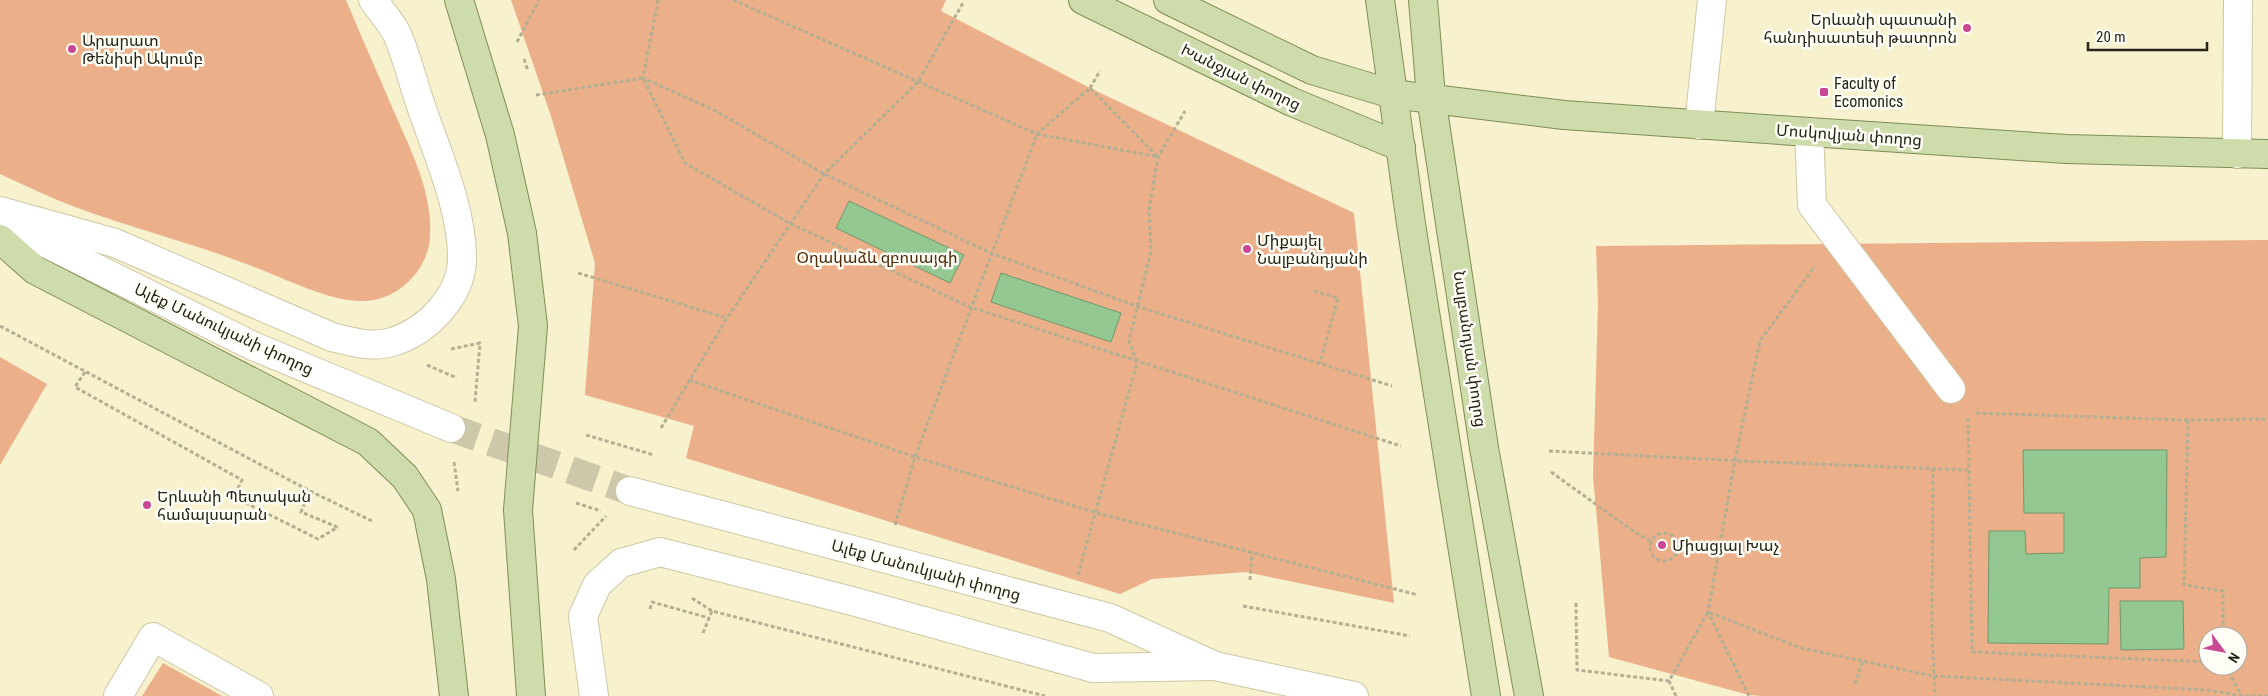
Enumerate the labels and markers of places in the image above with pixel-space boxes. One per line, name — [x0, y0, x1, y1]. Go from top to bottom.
place label: Երևանի պատանի հանդիսատեսի թատրոն — [1763, 10, 1957, 47]
marker: Երևանի պատանի հանդիսատեսի թատրոն — [1961, 22, 1973, 34]
place label: Արարատ Թենիսի Ակումբ — [82, 31, 203, 68]
marker: Արարատ Թենիսի Ակումբ — [66, 43, 78, 55]
place label: Faculty of Ecomonics — [1834, 74, 1903, 111]
marker: Faculty of Ecomonics — [1818, 86, 1830, 98]
place label: Միքայել Նալբանդյանի — [1257, 231, 1368, 268]
marker: Միքայել Նալբանդյանի — [1241, 243, 1253, 255]
place label: Երևանի Պետական համալսարան — [157, 487, 311, 524]
marker: Երևանի Պետական համալսարան — [141, 499, 153, 511]
place label: Միացյալ Խաչ — [1672, 536, 1779, 555]
marker: Միացյալ Խաչ — [1656, 539, 1668, 551]

